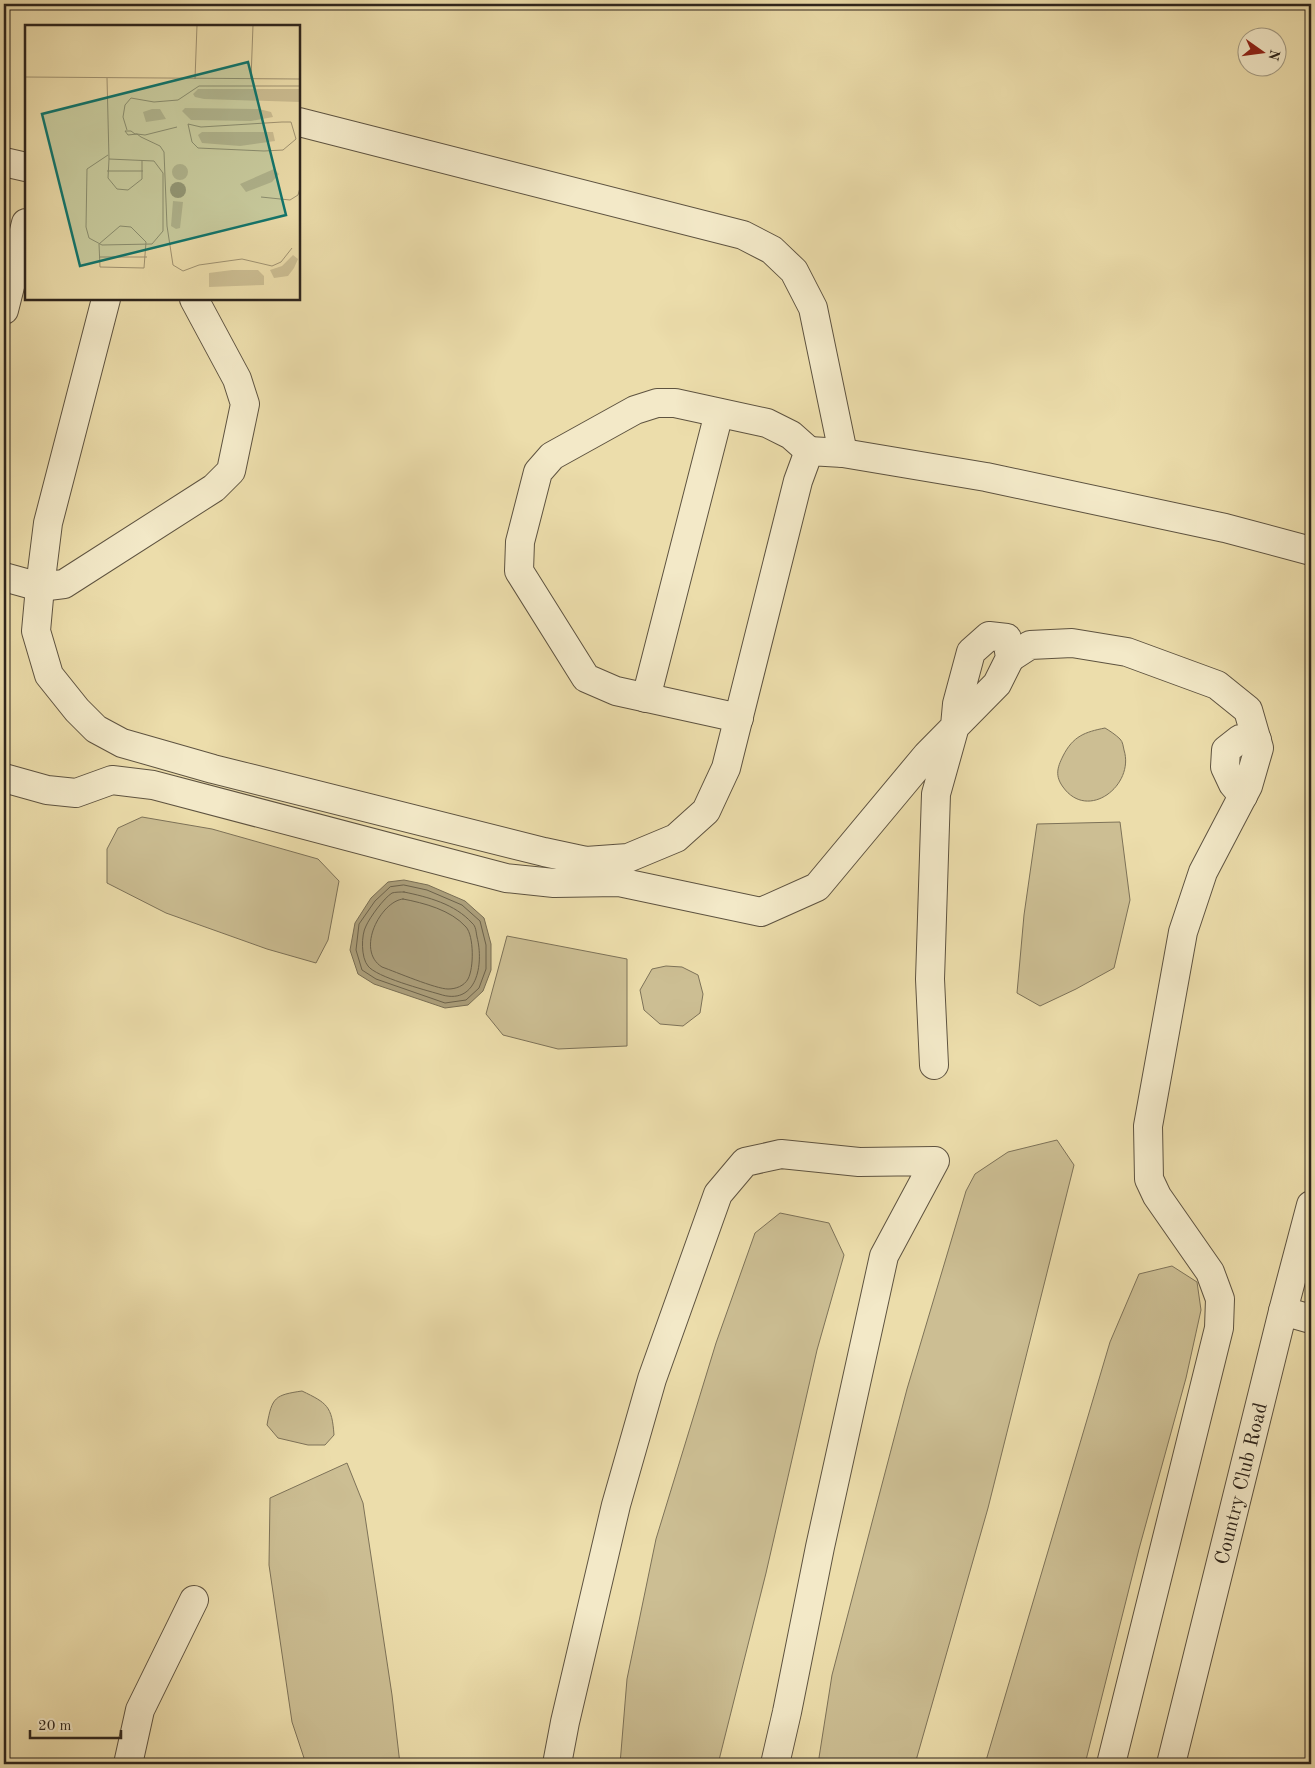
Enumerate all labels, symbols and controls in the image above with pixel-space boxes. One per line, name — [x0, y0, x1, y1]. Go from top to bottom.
inset map — [25, 25, 300, 300]
north arrow — [1238, 28, 1288, 78]
text: N — [1265, 48, 1282, 62]
street label: Country Club Road — [1213, 1401, 1272, 1567]
scale bar — [30, 1708, 121, 1740]
text: 20 m — [38, 1719, 72, 1734]

